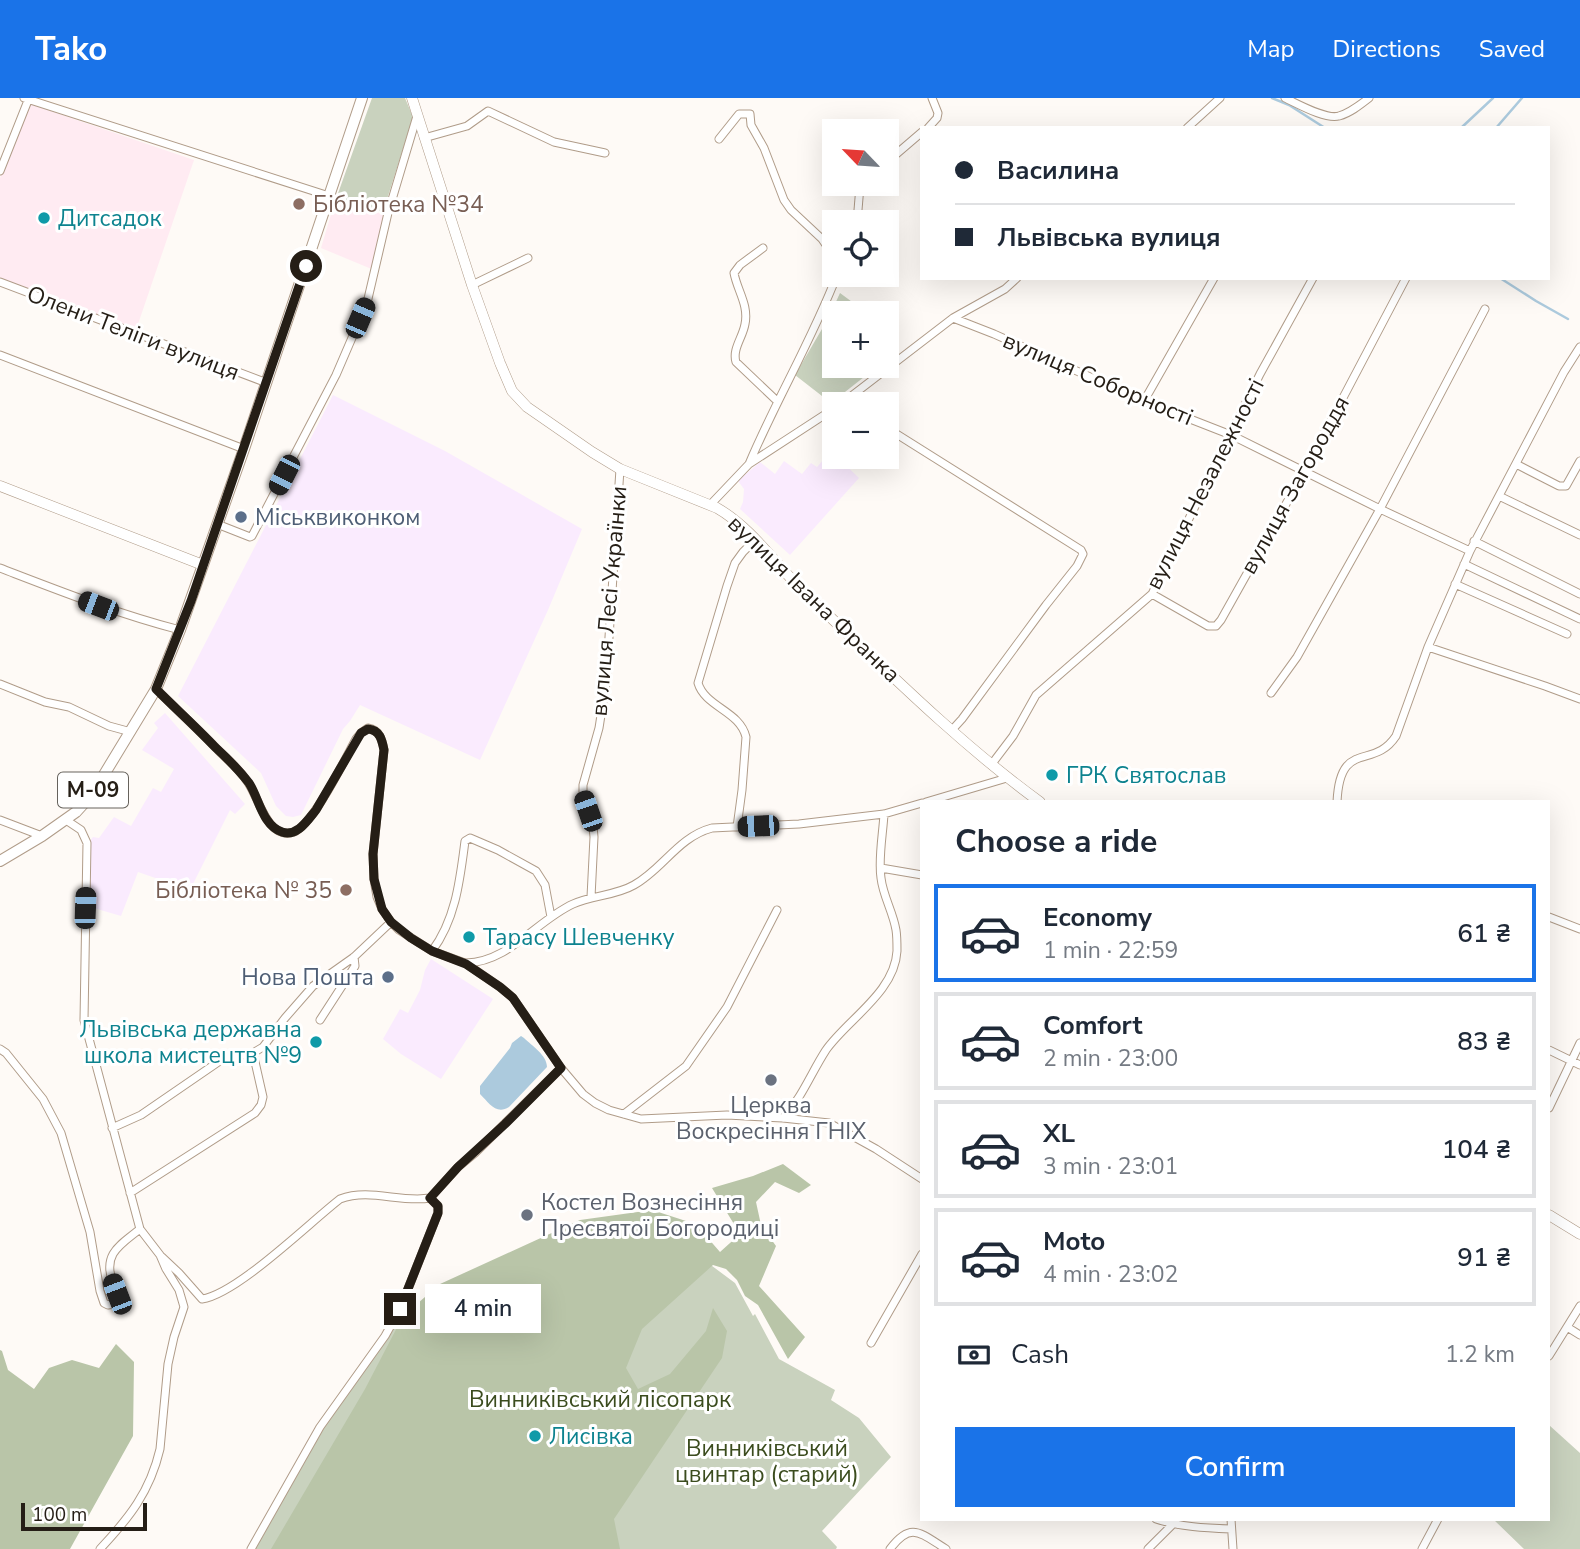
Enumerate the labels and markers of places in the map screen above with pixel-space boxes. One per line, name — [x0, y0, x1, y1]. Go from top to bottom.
place label: Бібліотека №34 — [313, 189, 484, 220]
marker: Бібліотека №34 — [291, 196, 307, 212]
place label: Дитсадок — [58, 203, 162, 234]
marker: Дитсадок — [36, 210, 52, 226]
place label: Міськвиконком — [255, 502, 420, 533]
marker: Міськвиконком — [233, 509, 249, 525]
place label: ГРК Святослав — [1066, 760, 1226, 791]
marker: ГРК Святослав — [1044, 767, 1060, 783]
place label: Бібліотека № 35 — [155, 875, 332, 906]
marker: Бібліотека № 35 — [338, 882, 354, 898]
place label: Тарасу Шевченку — [483, 922, 675, 953]
marker: Тарасу Шевченку — [461, 929, 477, 945]
place label: Нова Пошта — [241, 962, 374, 993]
marker: Нова Пошта — [380, 969, 396, 985]
place label: Львівська державна школа мистецтв №9 — [80, 1014, 302, 1071]
marker: Львівська державна школа мистецтв №9 — [308, 1034, 324, 1050]
marker: Церква Воскресіння ГНІХ — [763, 1072, 779, 1088]
place label: Церква Воскресіння ГНІХ — [676, 1090, 866, 1147]
place label: Костел Вознесіння Пресвятої Богородиці — [541, 1187, 779, 1244]
marker: Костел Вознесіння Пресвятої Богородиці — [519, 1207, 535, 1223]
place label: Лисівка — [549, 1421, 633, 1452]
marker: Лисівка — [527, 1428, 543, 1444]

